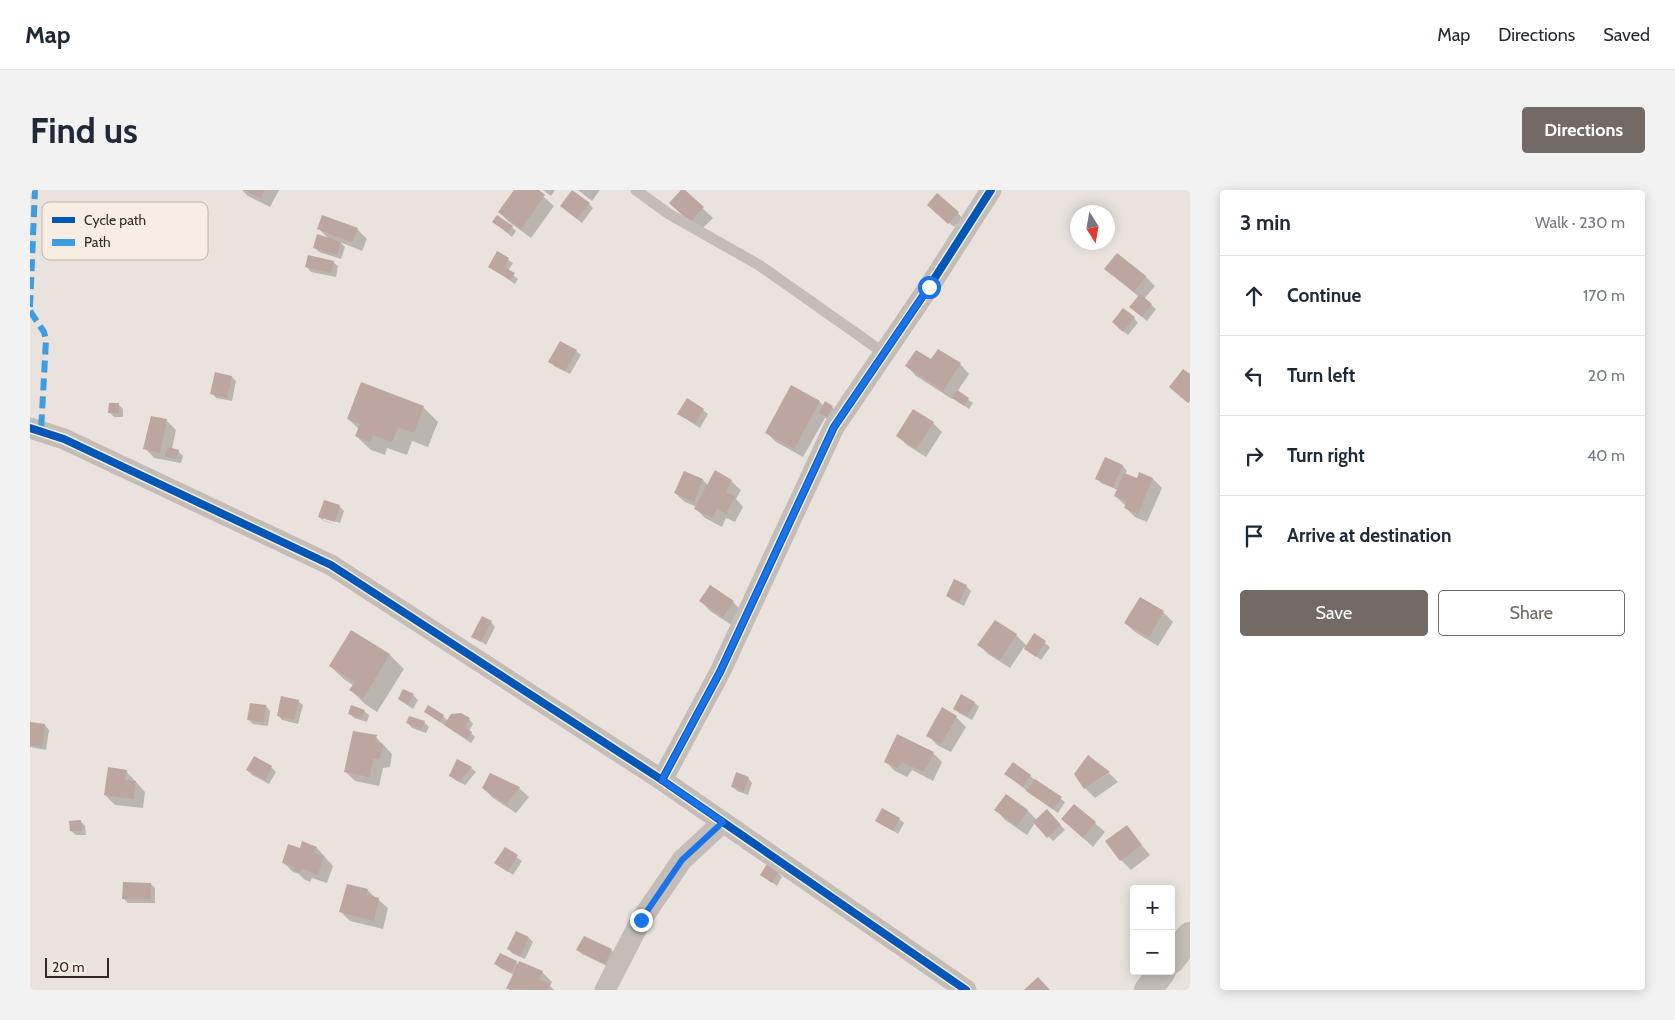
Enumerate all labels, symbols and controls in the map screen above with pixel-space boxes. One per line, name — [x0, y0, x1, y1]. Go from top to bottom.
text: Map — [25, 20, 71, 49]
text: Map — [1437, 24, 1470, 46]
text: Directions — [1498, 24, 1575, 46]
text: Saved — [1603, 24, 1650, 46]
button: Directions — [1522, 107, 1645, 153]
text: Find us — [30, 109, 138, 152]
legend — [42, 202, 208, 260]
north arrow — [1070, 205, 1115, 250]
text: 3 min — [1240, 210, 1291, 235]
text: Cycle path — [84, 211, 146, 229]
text: Walk · 230 m — [1535, 213, 1625, 232]
text: Path — [84, 233, 111, 251]
route start — [918, 276, 941, 299]
icon: ahead — [1240, 282, 1268, 310]
text: Continue — [1287, 284, 1361, 307]
text: 170 m — [1583, 286, 1625, 305]
icon: left — [1240, 362, 1268, 390]
text: Turn left — [1287, 364, 1355, 387]
text: 20 m — [1588, 366, 1625, 385]
icon: right — [1240, 442, 1268, 470]
text: Turn right — [1287, 444, 1365, 467]
text: 40 m — [1587, 446, 1625, 465]
icon: arrive — [1240, 522, 1268, 550]
text: Arrive at destination — [1287, 524, 1451, 547]
button: Save — [1240, 590, 1428, 636]
button: Share — [1438, 590, 1625, 636]
map controls — [1130, 885, 1175, 975]
button: + — [1130, 885, 1175, 930]
route end — [630, 909, 653, 932]
button: − — [1130, 930, 1175, 975]
scale bar — [45, 955, 109, 978]
text: 20 m — [52, 958, 85, 976]

